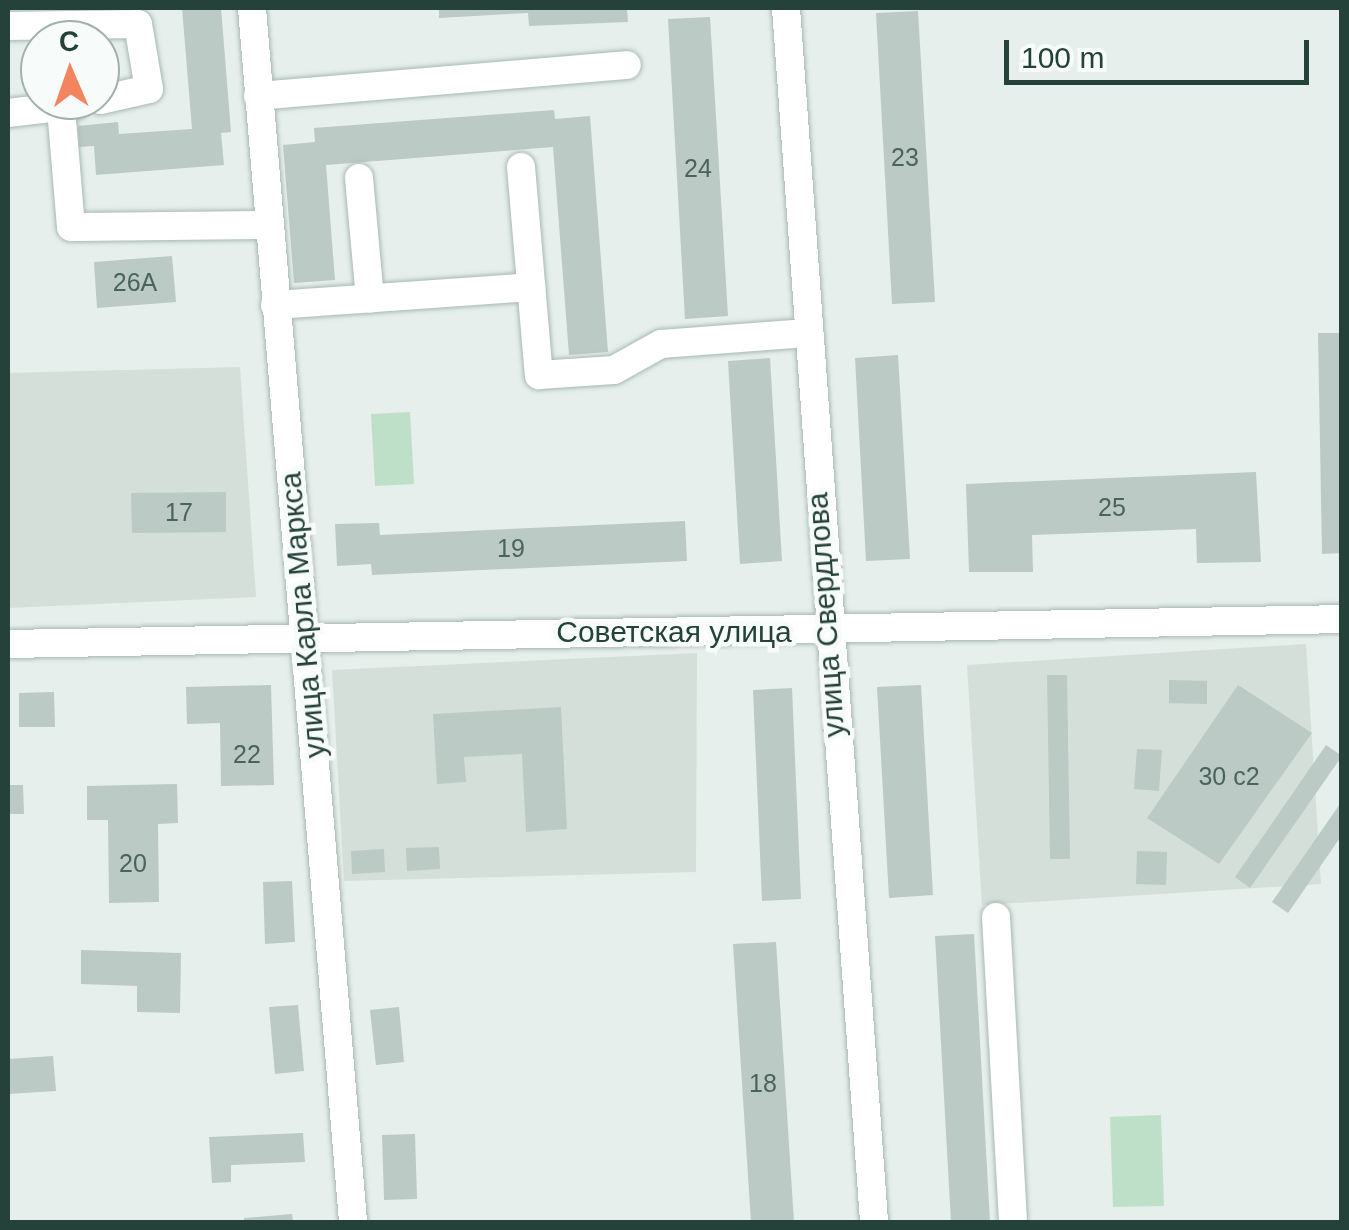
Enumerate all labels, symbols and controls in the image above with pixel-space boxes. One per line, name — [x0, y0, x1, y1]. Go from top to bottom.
north arrow — [20, 20, 120, 120]
scale bar — [1009, 20, 1314, 82]
text: С — [58, 26, 80, 57]
text: 100 m — [1021, 41, 1104, 74]
house number: 23 — [891, 142, 919, 172]
house number: 24 — [684, 153, 712, 183]
house number: 26А — [113, 267, 157, 297]
street label: улица Карла Маркса — [273, 470, 333, 760]
street label: улица Свердлова — [799, 492, 853, 738]
house number: 25 — [1098, 492, 1126, 522]
house number: 17 — [165, 497, 193, 527]
house number: 19 — [497, 533, 525, 563]
street label: Советская улица — [556, 614, 792, 650]
house number: 22 — [233, 739, 261, 769]
house number: 30 c2 — [1198, 761, 1260, 791]
house number: 20 — [119, 848, 147, 878]
house number: 18 — [749, 1068, 777, 1098]

